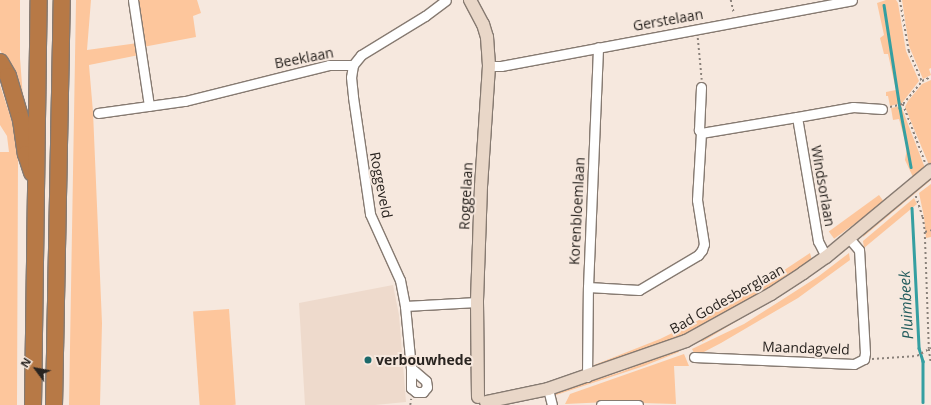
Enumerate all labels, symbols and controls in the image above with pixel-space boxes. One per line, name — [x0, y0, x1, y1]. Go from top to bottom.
street label: Gerstelaan — [632, 6, 704, 34]
street label: Beeklaan — [273, 44, 335, 72]
street label: Windsorlaan — [808, 144, 838, 228]
street label: Roggeveld — [366, 150, 396, 220]
street label: Korenbloemlaan — [566, 157, 588, 265]
street label: Roggelaan — [456, 162, 476, 230]
street label: Bad Godesberglaan — [667, 261, 787, 337]
water label: Pluimbeek — [895, 270, 917, 340]
street label: Maandagveld — [762, 338, 850, 358]
north arrow — [16, 349, 56, 389]
place label: verbouwhede — [376, 352, 472, 368]
text: N — [17, 355, 34, 370]
marker: verbouwhede — [363, 355, 373, 365]

